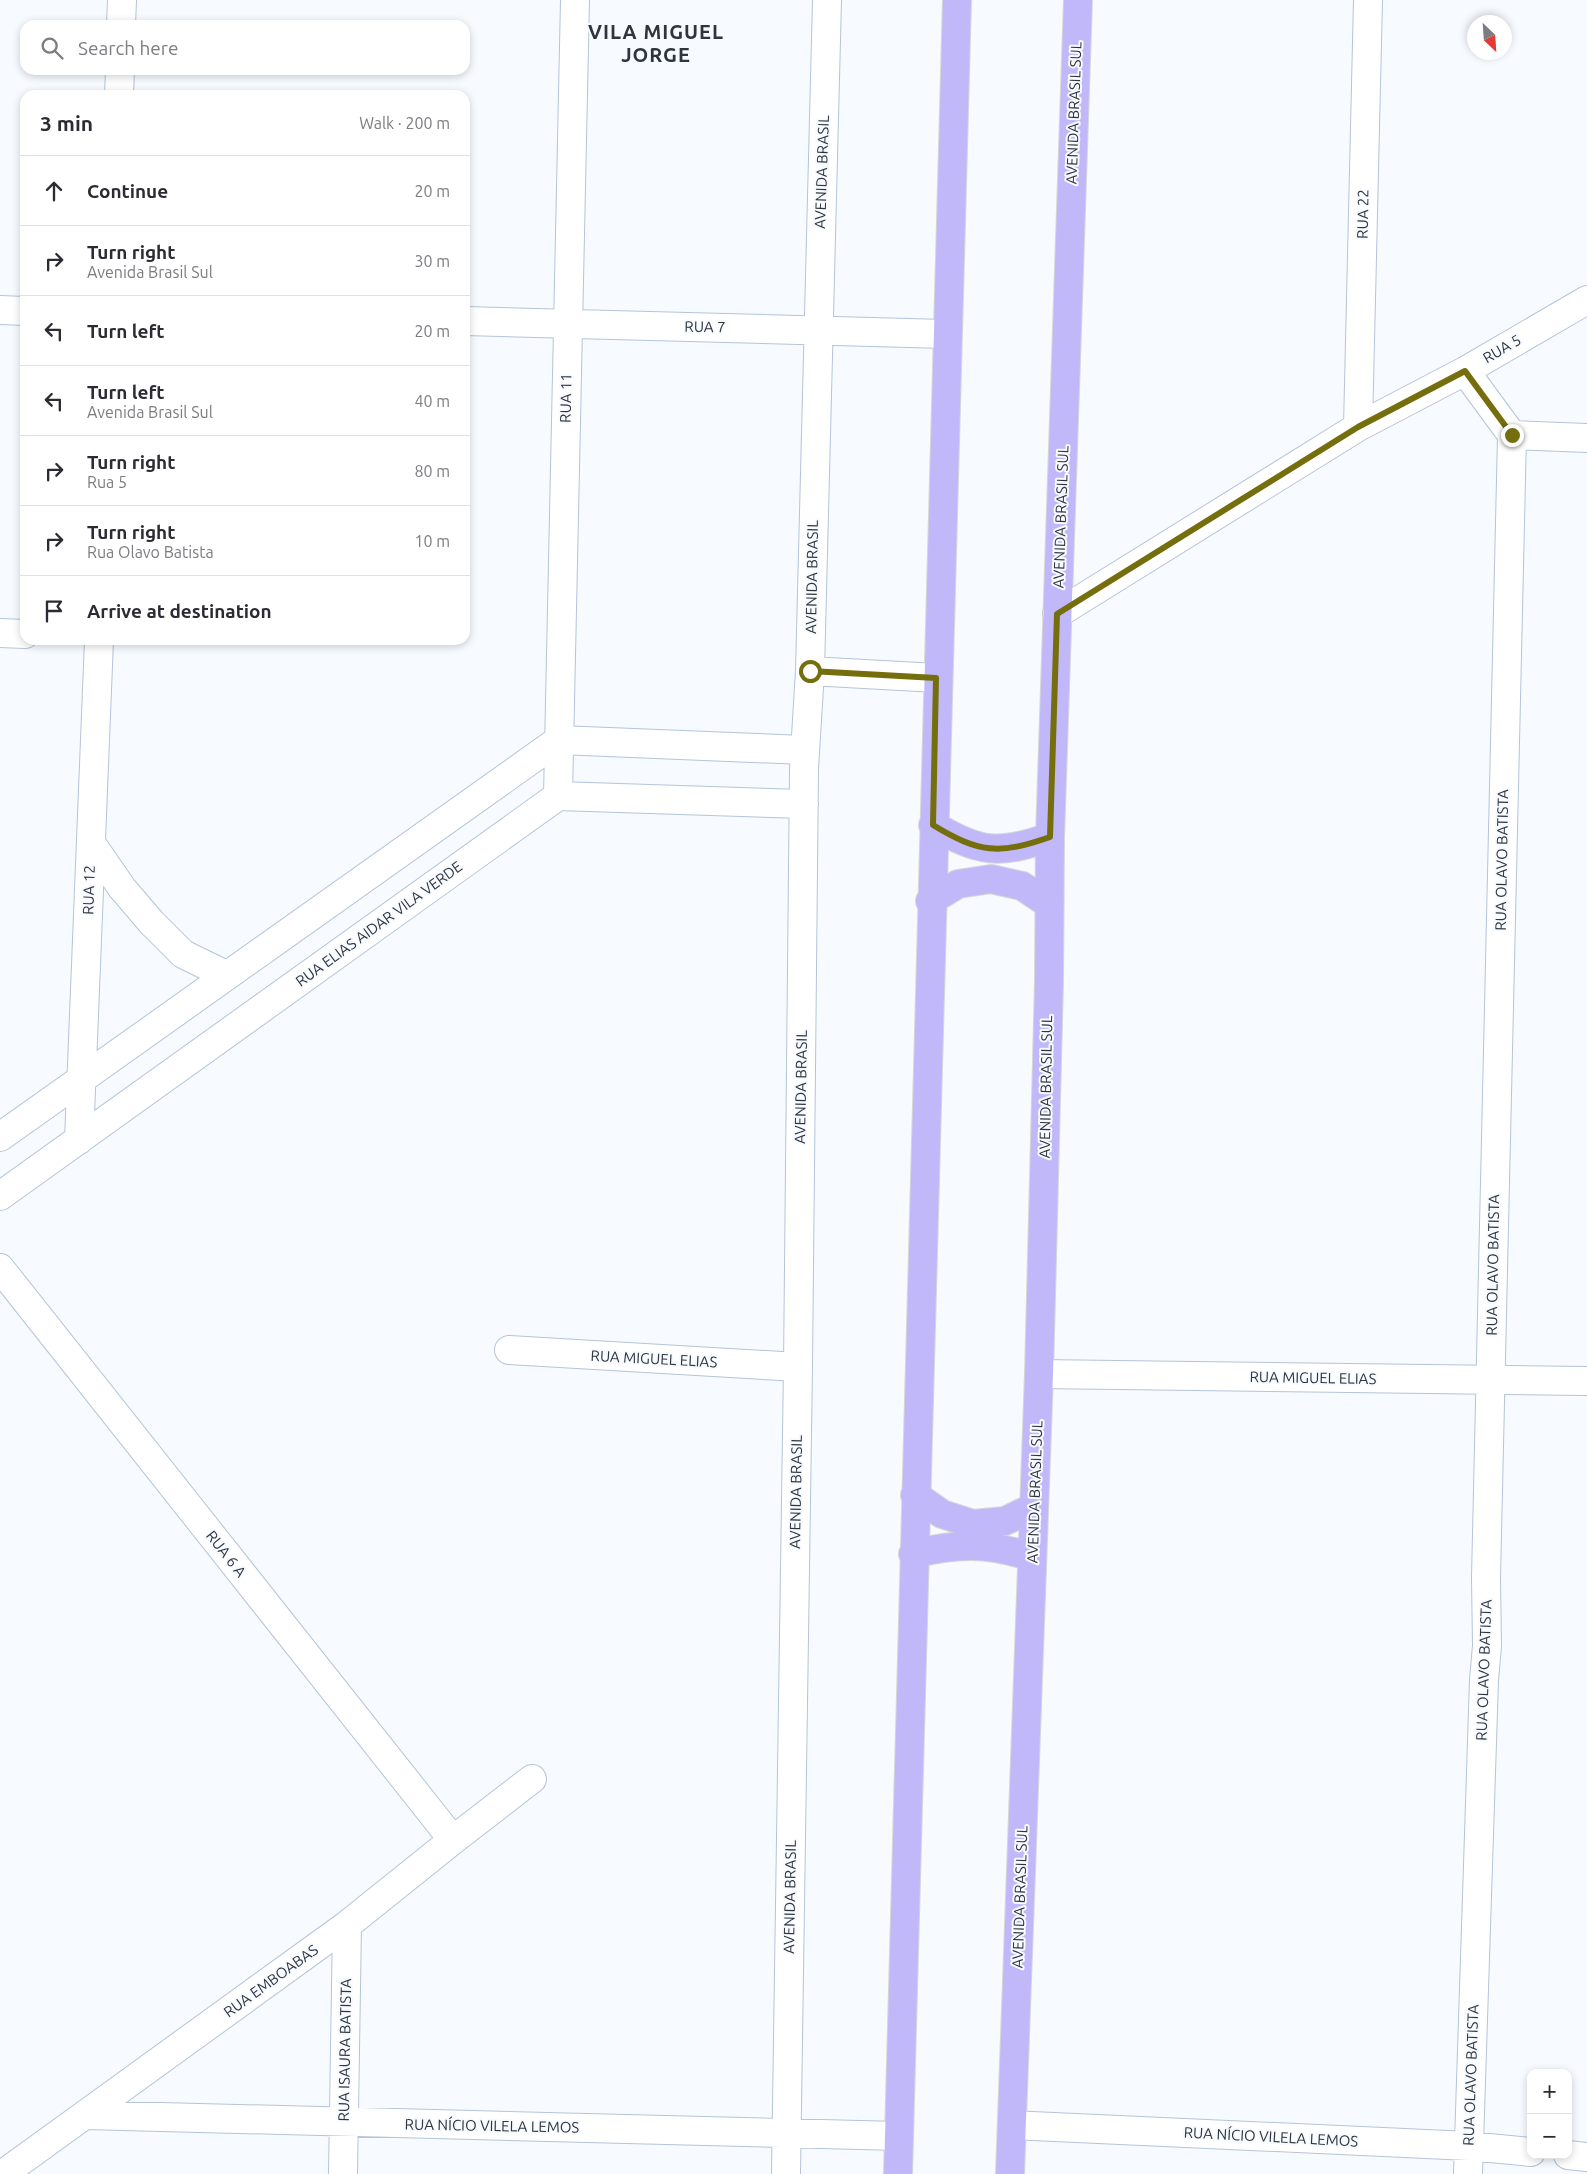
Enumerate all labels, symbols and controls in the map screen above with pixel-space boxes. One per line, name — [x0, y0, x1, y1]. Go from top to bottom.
north arrow — [1467, 15, 1512, 60]
search box — [20, 20, 470, 75]
district label: VILA MIGUEL JORGE — [588, 20, 724, 66]
icon: search — [38, 34, 66, 62]
text: Search here — [78, 37, 178, 59]
street label: AVENIDA BRASIL SUL — [1063, 41, 1085, 185]
text: 3 min — [40, 111, 93, 135]
text: Walk · 200 m — [359, 114, 450, 132]
street label: AVENIDA BRASIL — [811, 114, 832, 229]
icon: ahead — [40, 177, 68, 205]
text: Continue — [87, 180, 168, 202]
text: 20 m — [414, 182, 450, 200]
street label: RUA 22 — [1354, 189, 1371, 239]
text: Turn right — [87, 241, 175, 263]
icon: right — [40, 247, 68, 275]
text: 30 m — [414, 252, 450, 270]
text: Avenida Brasil Sul — [87, 263, 213, 281]
icon: left — [40, 317, 68, 345]
street label: RUA 7 — [684, 318, 726, 335]
text: Turn left — [87, 320, 165, 342]
text: 20 m — [414, 322, 450, 340]
street label: RUA 5 — [1480, 331, 1524, 366]
street label: RUA 11 — [557, 373, 574, 423]
text: Turn left — [87, 381, 165, 403]
icon: left — [40, 387, 68, 415]
text: 40 m — [414, 392, 450, 410]
text: Avenida Brasil Sul — [87, 403, 213, 421]
route end — [1501, 424, 1524, 447]
street label: AVENIDA BRASIL SUL — [1050, 445, 1072, 589]
text: Turn right — [87, 451, 175, 473]
icon: right — [40, 457, 68, 485]
text: 80 m — [414, 462, 450, 480]
text: Rua 5 — [87, 473, 127, 491]
street label: AVENIDA BRASIL — [802, 520, 821, 634]
text: Turn right — [87, 521, 175, 543]
icon: right — [40, 527, 68, 555]
text: 10 m — [414, 532, 450, 550]
text: Rua Olavo Batista — [87, 543, 214, 561]
icon: arrive — [40, 597, 68, 625]
text: Arrive at destination — [87, 600, 272, 622]
route start — [799, 660, 822, 683]
street label: RUA OLAVO BATISTA — [1492, 789, 1511, 931]
street label: RUA ELIAS AIDAR VILA VERDE — [292, 858, 465, 990]
street label: RUA 12 — [79, 865, 98, 915]
street label: AVENIDA BRASIL SUL — [1036, 1015, 1055, 1159]
street label: AVENIDA BRASIL — [791, 1030, 810, 1144]
street label: RUA OLAVO BATISTA — [1483, 1194, 1502, 1336]
street label: RUA MIGUEL ELIAS — [590, 1347, 718, 1370]
street label: RUA MIGUEL ELIAS — [1249, 1368, 1377, 1387]
street label: AVENIDA BRASIL SUL — [1024, 1420, 1046, 1564]
street label: AVENIDA BRASIL — [786, 1435, 805, 1549]
street label: RUA 6 A — [203, 1527, 250, 1581]
street label: RUA OLAVO BATISTA — [1473, 1599, 1494, 1741]
street label: AVENIDA BRASIL SUL — [1009, 1825, 1031, 1969]
street label: AVENIDA BRASIL — [780, 1840, 799, 1954]
street label: RUA EMBOABAS — [220, 1941, 321, 2020]
street label: RUA ISAURA BATISTA — [335, 1978, 354, 2122]
street label: RUA OLAVO BATISTA — [1460, 2004, 1481, 2146]
map controls — [1527, 2069, 1572, 2159]
button: + — [1527, 2069, 1572, 2114]
button: − — [1527, 2114, 1572, 2159]
street label: RUA NÍCIO VILELA LEMOS — [405, 2115, 580, 2136]
street label: RUA NÍCIO VILELA LEMOS — [1183, 2123, 1359, 2150]

